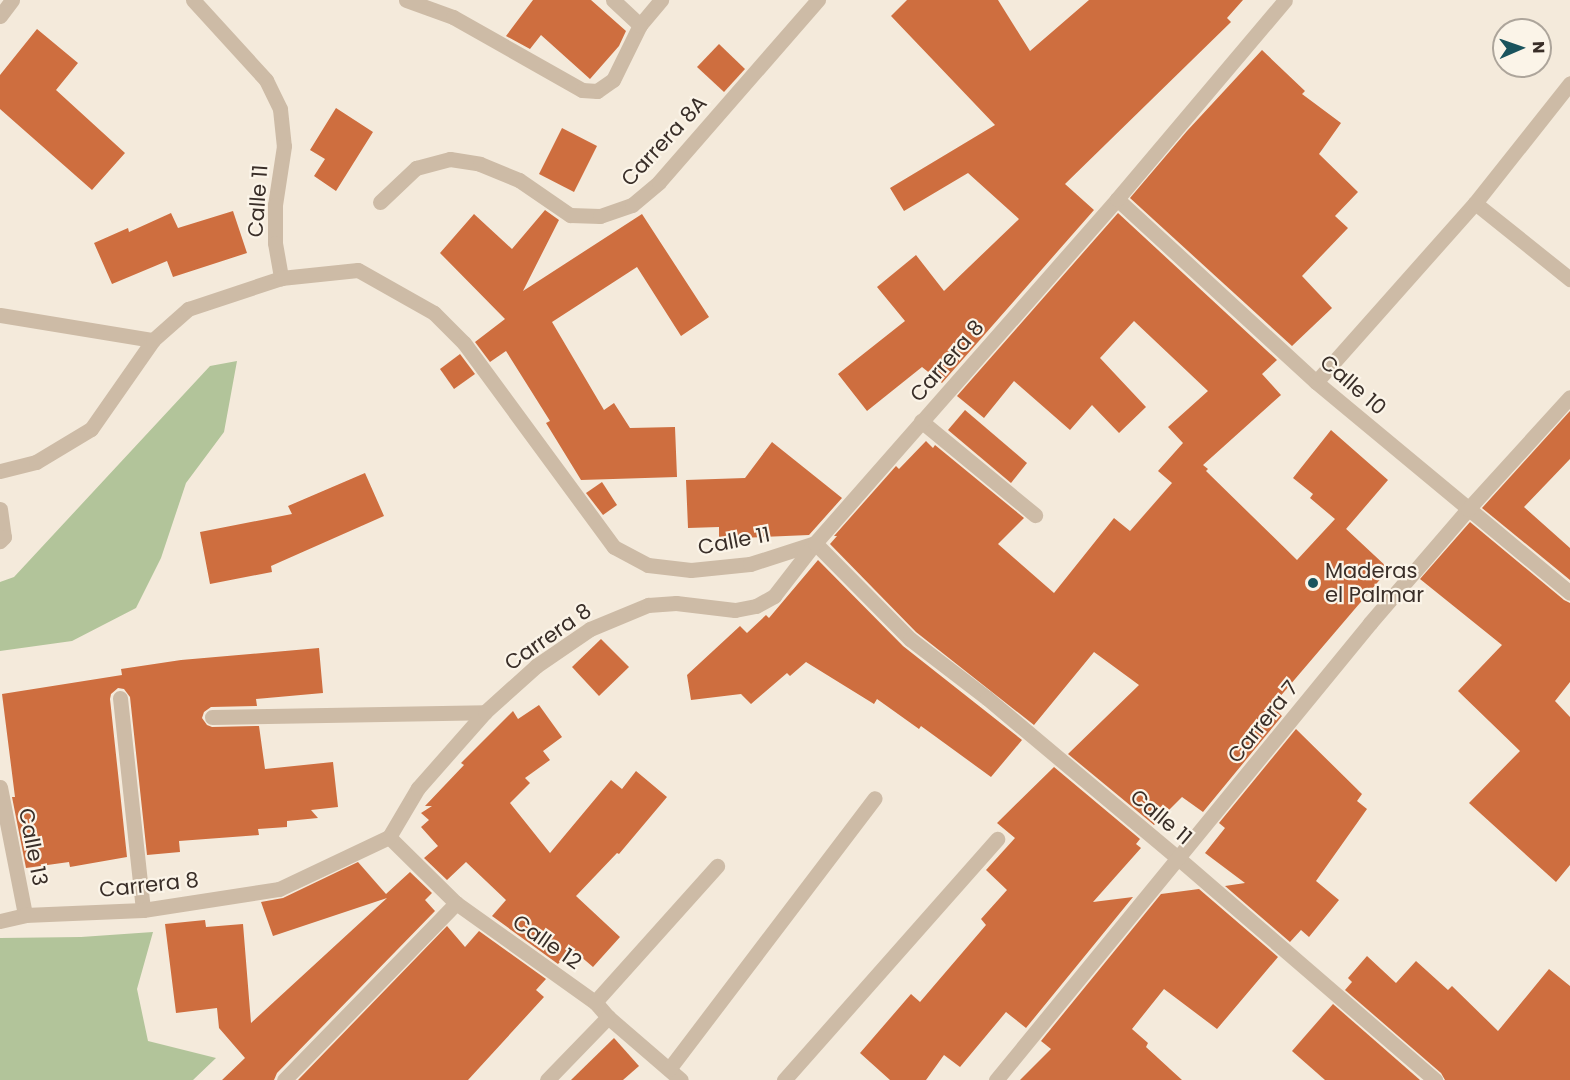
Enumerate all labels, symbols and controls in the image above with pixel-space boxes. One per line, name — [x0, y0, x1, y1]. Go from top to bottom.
north arrow — [1492, 18, 1552, 78]
text: N — [1527, 41, 1550, 54]
street label: Carrera 8A — [616, 91, 712, 191]
street label: Calle 11 — [243, 164, 273, 238]
street label: Carrera 8 — [905, 315, 989, 407]
street label: Calle 10 — [1315, 349, 1391, 421]
street label: Calle 11 — [696, 522, 772, 560]
place label: Maderas el Palmar — [1325, 558, 1424, 608]
marker: Maderas el Palmar — [1306, 576, 1320, 590]
street label: Carrera 8 — [500, 598, 596, 676]
street label: Carrera 7 — [1222, 676, 1304, 768]
street label: Calle 11 — [1125, 784, 1197, 850]
street label: Calle 13 — [13, 806, 53, 888]
street label: Carrera 8 — [98, 867, 200, 903]
street label: Calle 12 — [508, 909, 586, 975]

